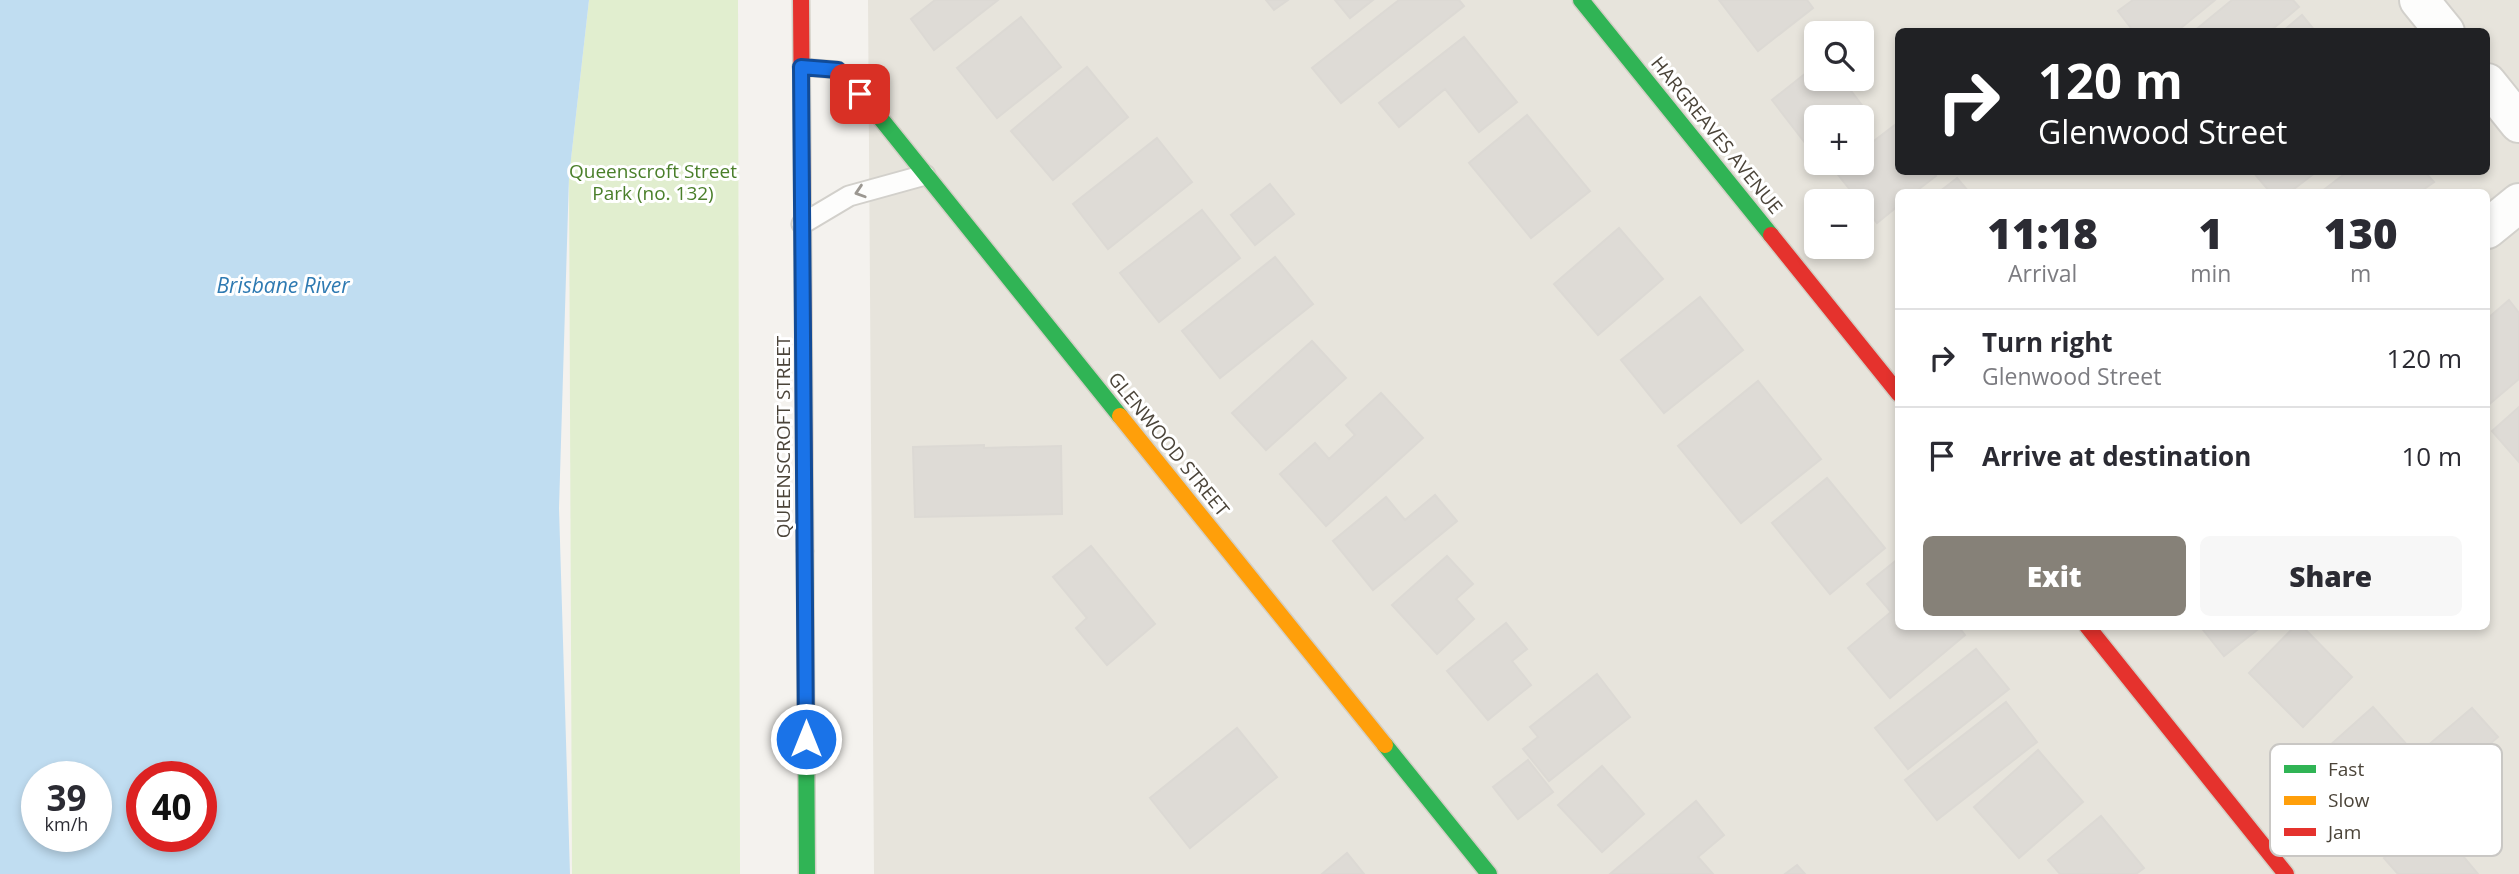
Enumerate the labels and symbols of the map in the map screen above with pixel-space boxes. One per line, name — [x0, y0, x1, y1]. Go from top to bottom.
street label: HARGREAVES AVENUE — [1645, 51, 1789, 219]
pin — [830, 64, 890, 124]
park label: Queenscroft Street Park (no. 132) — [569, 158, 737, 206]
one-way arrow — [855, 184, 867, 199]
water label: Brisbane River — [216, 271, 350, 299]
street label: QUEENSCROFT STREET — [770, 335, 796, 538]
street label: GLENWOOD STREET — [1103, 366, 1236, 522]
position arrow — [769, 702, 843, 776]
legend — [2270, 744, 2502, 856]
text: Fast — [2328, 756, 2364, 782]
speed limit sign: 40 — [126, 761, 217, 852]
text: Slow — [2328, 787, 2370, 813]
text: Jam — [2326, 819, 2361, 845]

